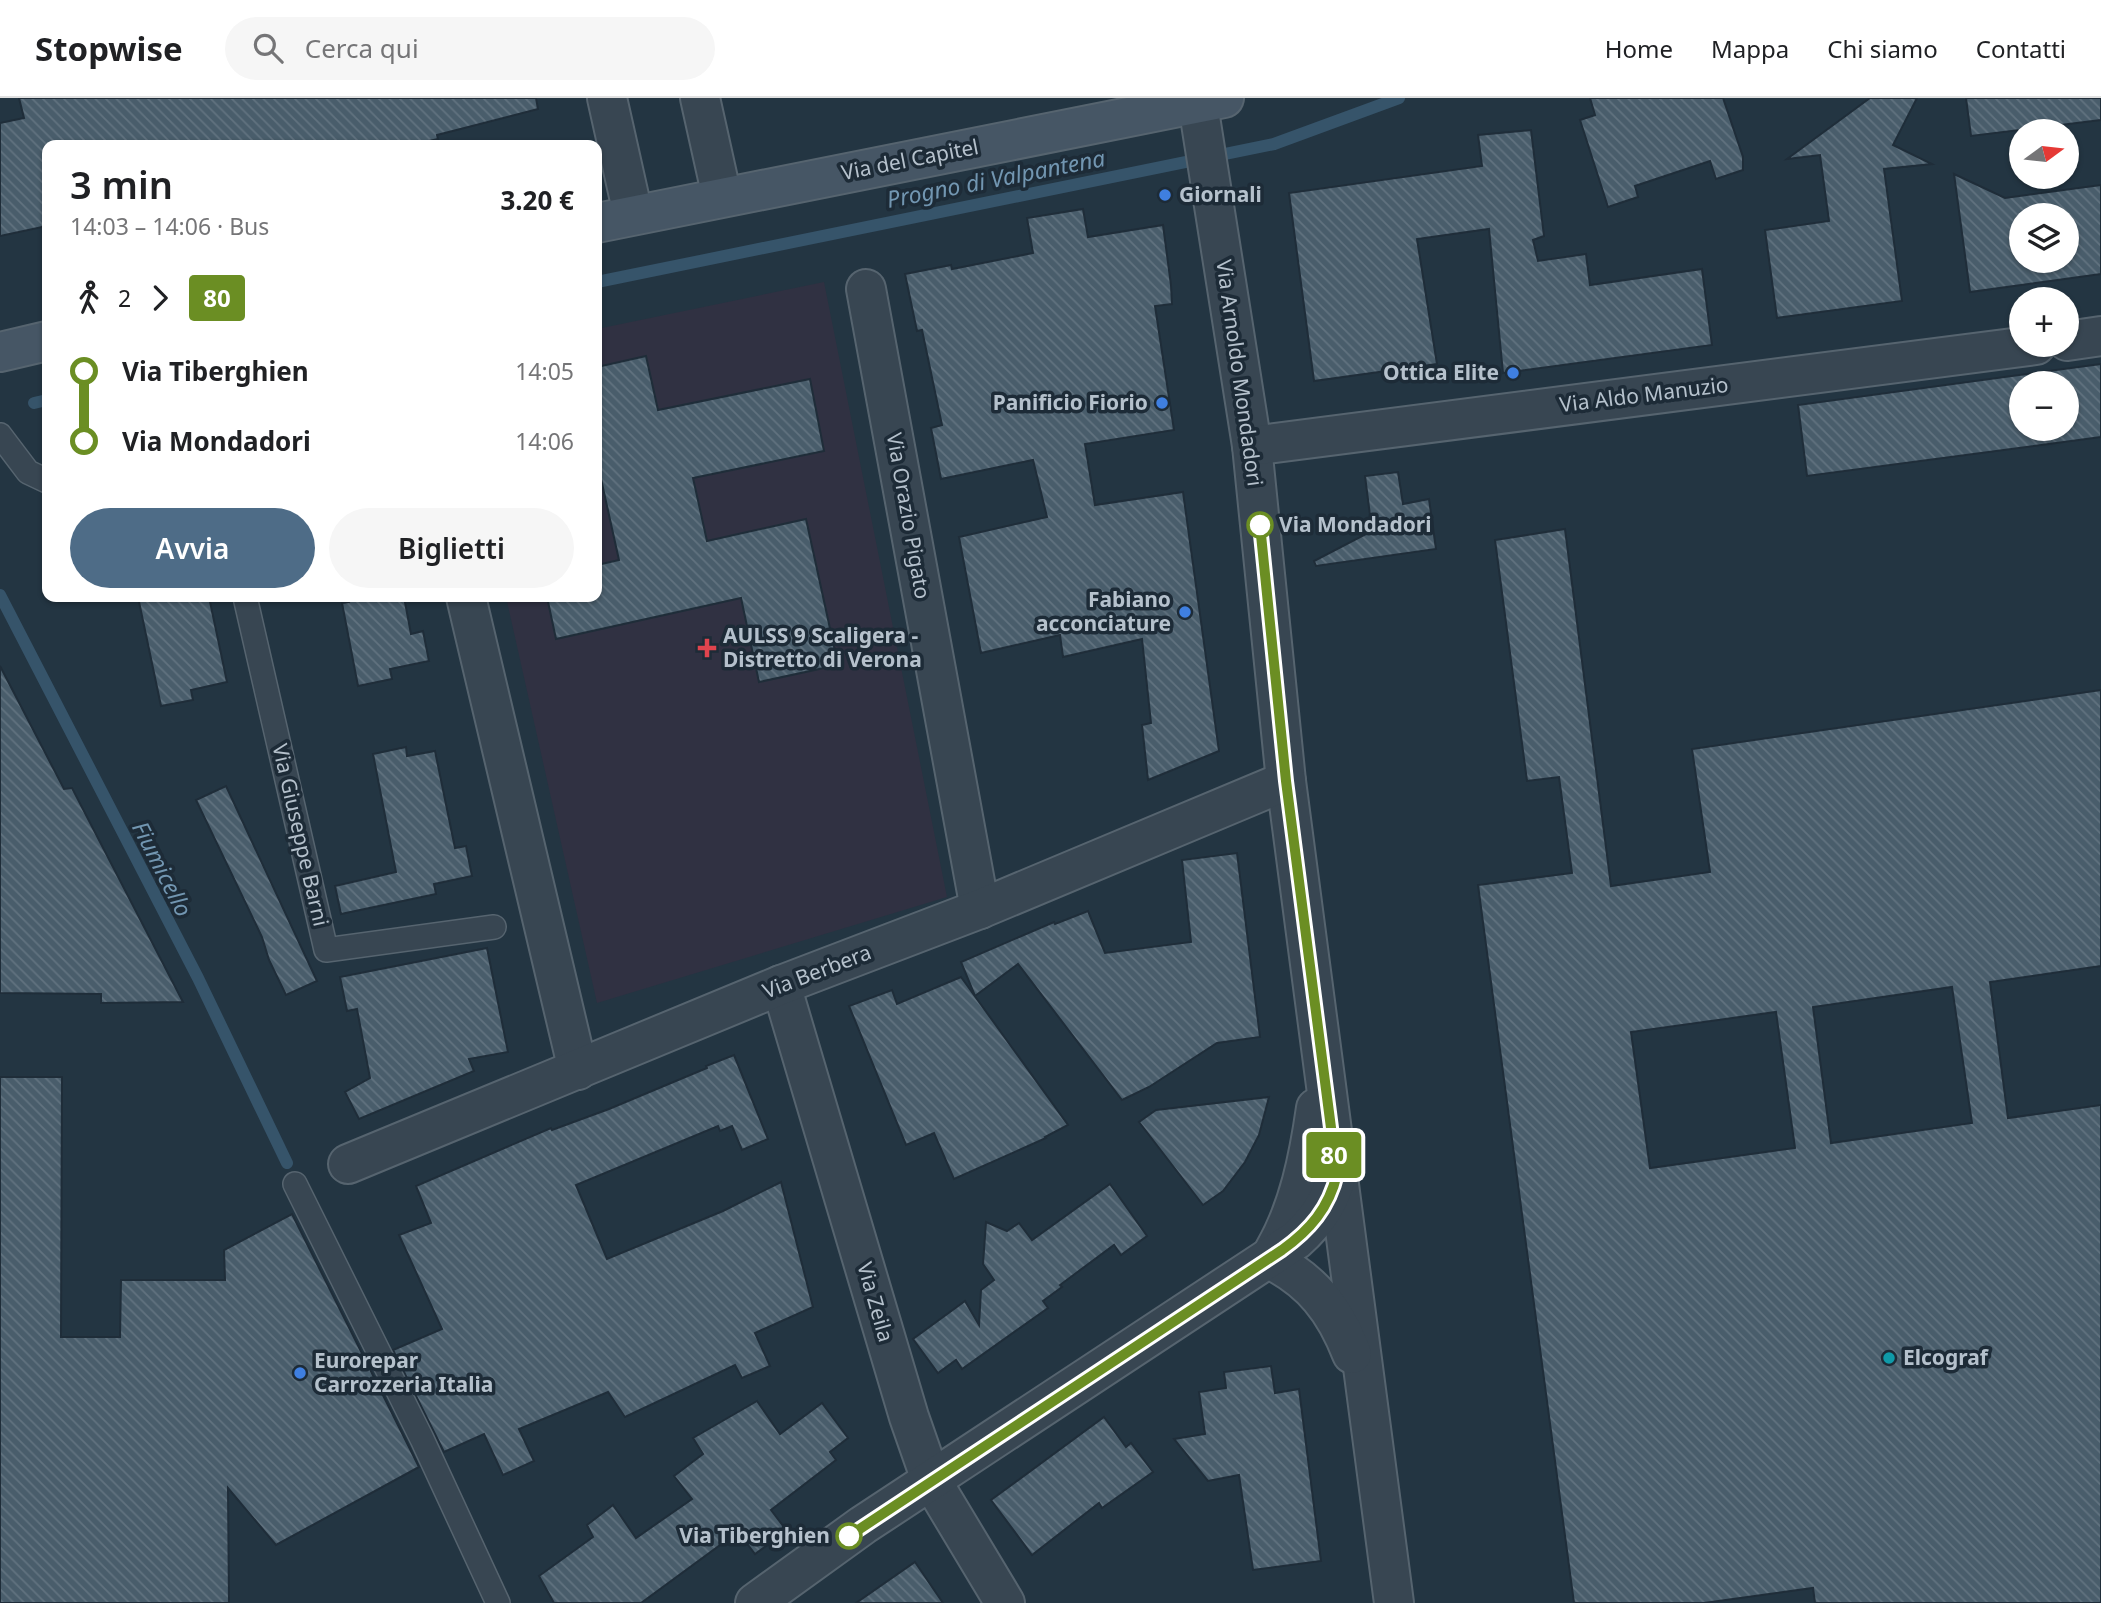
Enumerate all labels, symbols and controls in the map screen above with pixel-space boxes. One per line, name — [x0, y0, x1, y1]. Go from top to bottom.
search box — [225, 17, 715, 80]
text: Stopwise — [35, 26, 183, 71]
icon: search — [249, 29, 287, 67]
text: Cerca qui — [305, 30, 419, 66]
text: Home — [1605, 32, 1673, 65]
text: Mappa — [1711, 32, 1789, 65]
text: Chi siamo — [1827, 32, 1938, 65]
text: Contatti — [1976, 32, 2066, 65]
north arrow — [2009, 119, 2079, 189]
map controls — [2009, 119, 2079, 441]
street label: Via del Capitel — [839, 132, 981, 186]
water label: Progno di Valpantena — [884, 141, 1108, 215]
text: 3 min — [70, 158, 173, 210]
place label: Giornali — [1179, 180, 1262, 208]
text: 3.20 € — [500, 182, 574, 218]
marker: Giornali — [1157, 187, 1173, 203]
button: layers — [2009, 203, 2079, 273]
text: 14:03 – 14:06 · Bus — [70, 210, 269, 242]
street label: Via Arnoldo Mondadori — [1210, 258, 1270, 488]
icon: walk — [70, 279, 108, 317]
icon: forward — [141, 279, 179, 317]
text: 80 — [203, 281, 231, 314]
text: 2 — [118, 282, 131, 314]
button: + — [2009, 287, 2079, 357]
text: Via Tiberghien — [122, 353, 309, 389]
text: 14:05 — [515, 355, 574, 387]
place label: Ottica Elite — [1383, 358, 1499, 386]
marker: Ottica Elite — [1505, 365, 1521, 381]
street label: Via Aldo Manuzio — [1558, 370, 1730, 418]
button: − — [2009, 371, 2079, 441]
place label: Panificio Fiorio — [993, 388, 1148, 416]
marker: Panificio Fiorio — [1154, 395, 1170, 411]
text: Via Mondadori — [122, 423, 311, 459]
text: 14:06 — [515, 425, 574, 457]
street label: Via Orazio Pigato — [881, 431, 937, 601]
button: Avvia — [70, 508, 315, 588]
button: Biglietti — [329, 508, 574, 588]
place label: Via Mondadori — [1279, 510, 1431, 538]
marker: Via Mondadori — [1247, 512, 1273, 538]
place label: Fabiano acconciature — [1036, 585, 1171, 637]
marker: Fabiano acconciature — [1177, 604, 1193, 620]
place label: AULSS 9 Scaligera - Distretto di Verona — [723, 621, 922, 673]
marker: AULSS 9 Scaligera - Distretto di Verona — [697, 638, 717, 658]
street label: Via Giuseppe Barni — [266, 741, 336, 929]
water label: Fiumicello — [125, 815, 201, 922]
street label: Via Berbera — [758, 938, 875, 1005]
line badge: 80 — [1302, 1132, 1366, 1178]
text: 80 — [1320, 1138, 1348, 1171]
street label: Via Zeila — [851, 1259, 901, 1345]
place label: Elcograf — [1903, 1343, 1990, 1371]
place label: Eurorepar Carrozzeria Italia — [314, 1346, 493, 1398]
marker: Elcograf — [1881, 1350, 1897, 1366]
marker: Eurorepar Carrozzeria Italia — [292, 1365, 308, 1381]
place label: Via Tiberghien — [679, 1521, 830, 1549]
marker: Via Tiberghien — [836, 1523, 862, 1549]

